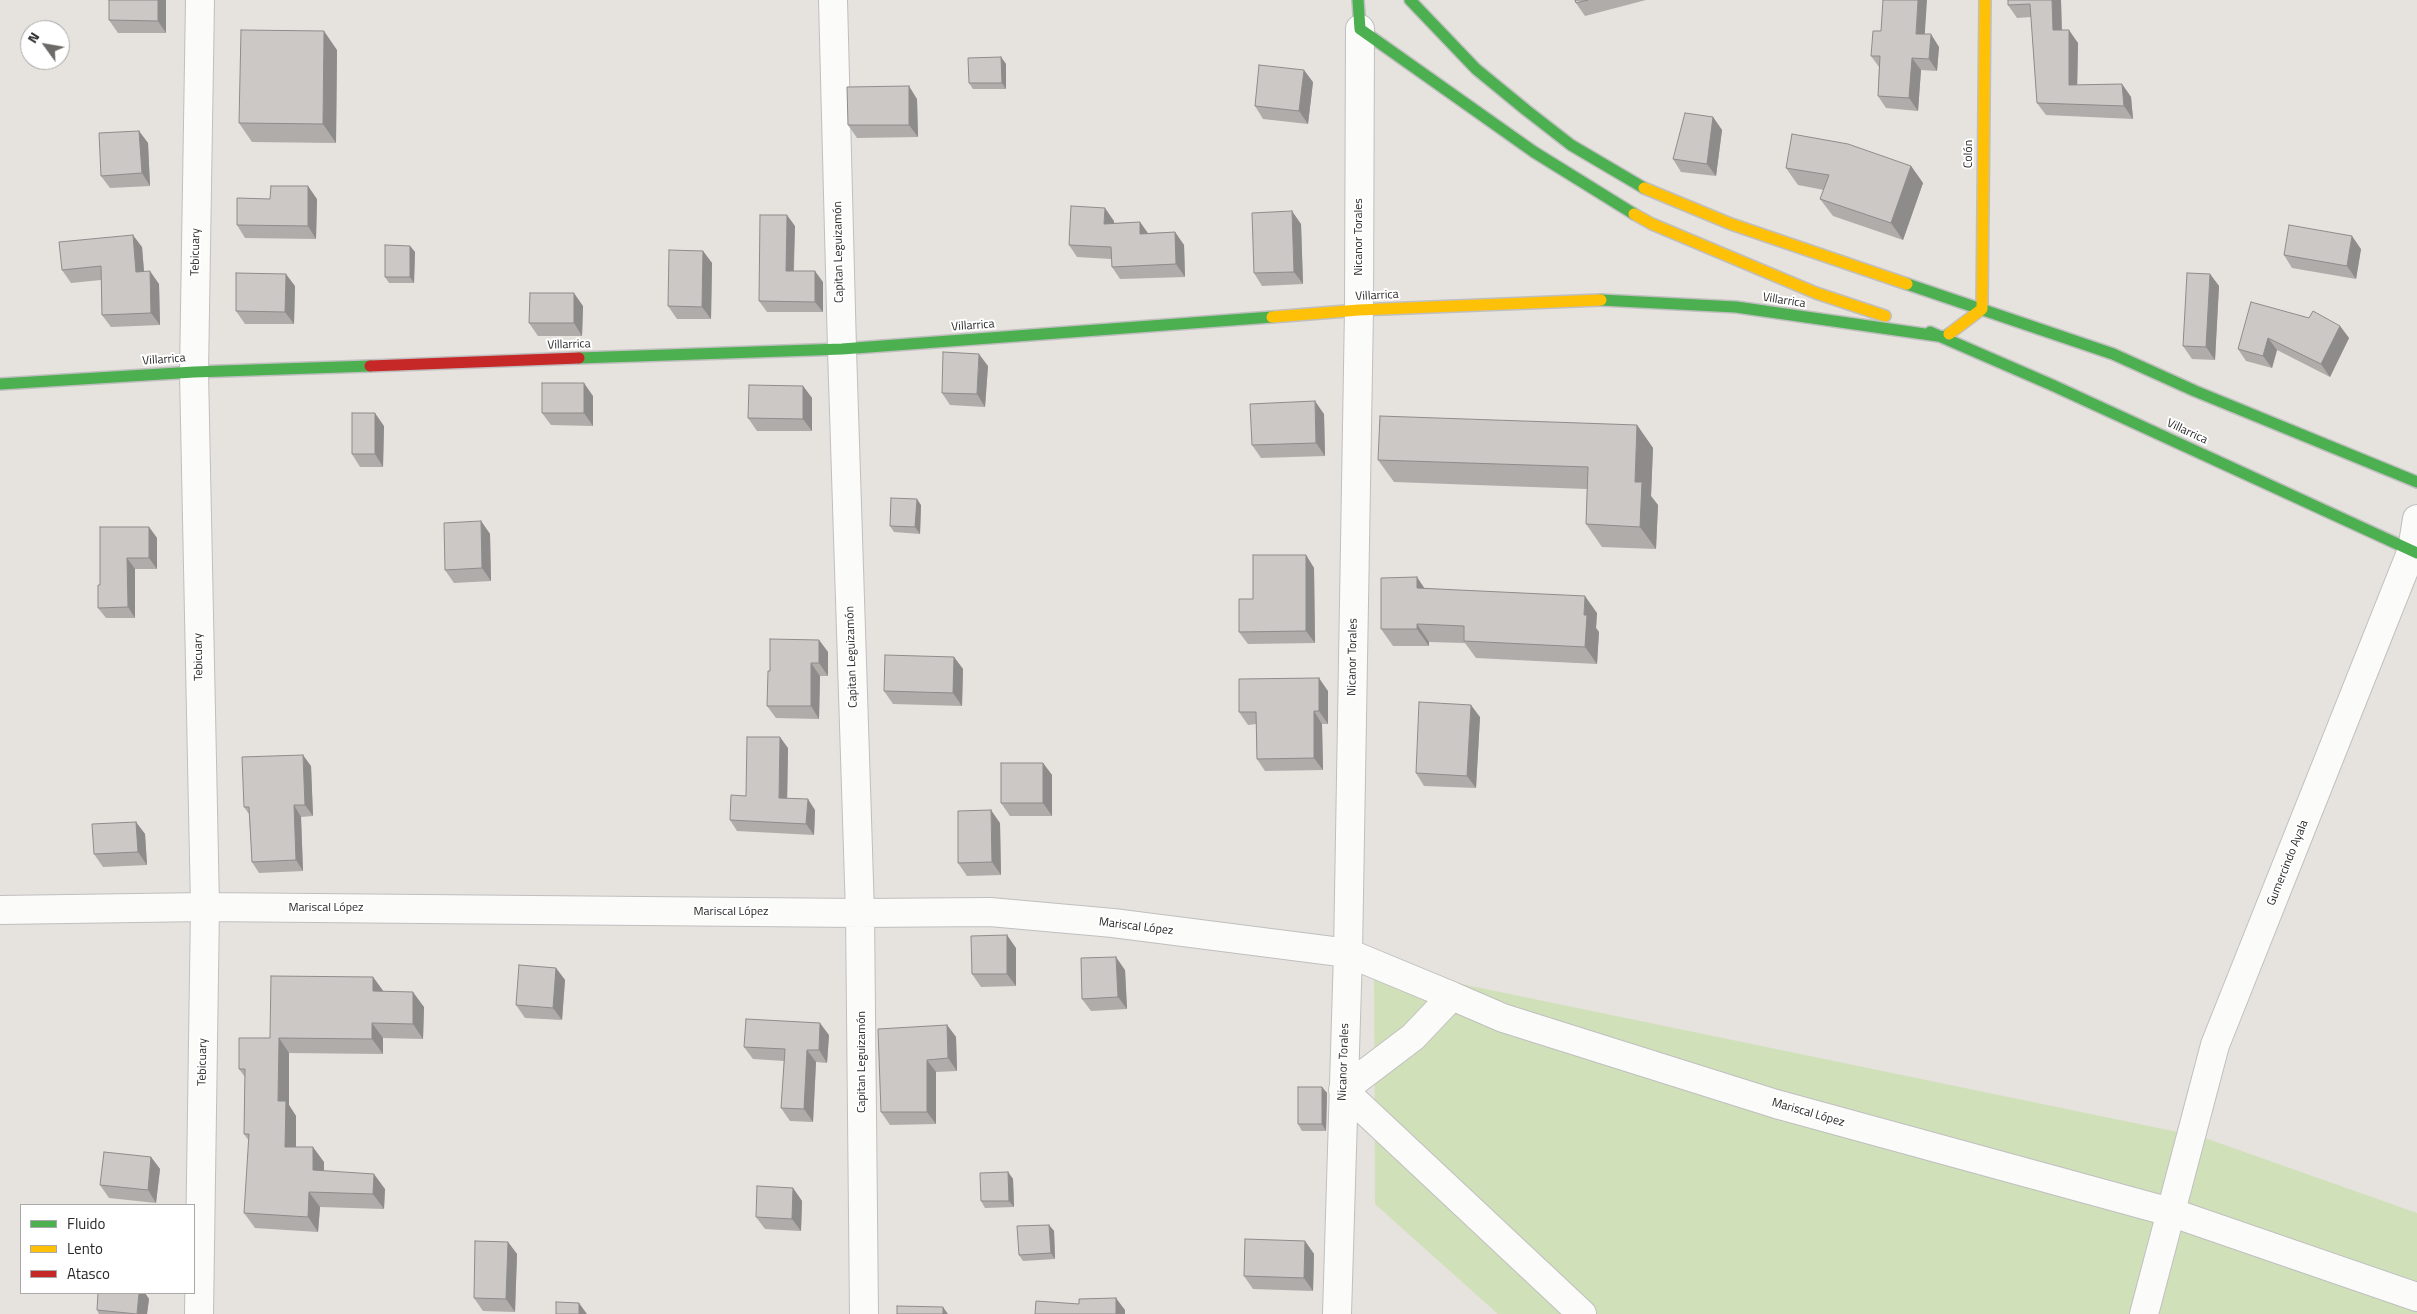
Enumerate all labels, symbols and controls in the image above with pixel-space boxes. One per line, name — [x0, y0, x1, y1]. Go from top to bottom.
north arrow — [20, 20, 70, 70]
text: N — [21, 28, 44, 47]
street label: Colón — [1962, 140, 1976, 168]
street label: Nicanor Torales — [1352, 198, 1366, 276]
street label: Capitan Leguizamón — [831, 201, 847, 303]
street label: Tebicuary — [188, 228, 204, 276]
street label: Villarrica — [1355, 288, 1399, 304]
street label: Villarrica — [1761, 290, 1807, 312]
street label: Villarrica — [951, 317, 995, 335]
street label: Villarrica — [547, 337, 591, 353]
street label: Villarrica — [142, 351, 186, 369]
street label: Villarrica — [2164, 416, 2210, 448]
street label: Capitan Leguizamón — [843, 606, 861, 708]
street label: Nicanor Torales — [1345, 618, 1361, 696]
street label: Tebicuary — [191, 633, 207, 681]
street label: Gumercindo Ayala — [2264, 818, 2312, 908]
street label: Mariscal López — [289, 901, 363, 915]
street label: Mariscal López — [694, 905, 768, 919]
street label: Mariscal López — [1098, 915, 1174, 939]
street label: Capitan Leguizamón — [855, 1011, 869, 1113]
street label: Nicanor Torales — [1335, 1023, 1353, 1101]
street label: Tebicuary — [195, 1038, 211, 1086]
street label: Mariscal López — [1770, 1096, 1846, 1130]
legend — [20, 1204, 195, 1294]
text: Fluido — [67, 1212, 105, 1235]
text: Lento — [67, 1237, 103, 1260]
text: Atasco — [67, 1262, 110, 1285]

